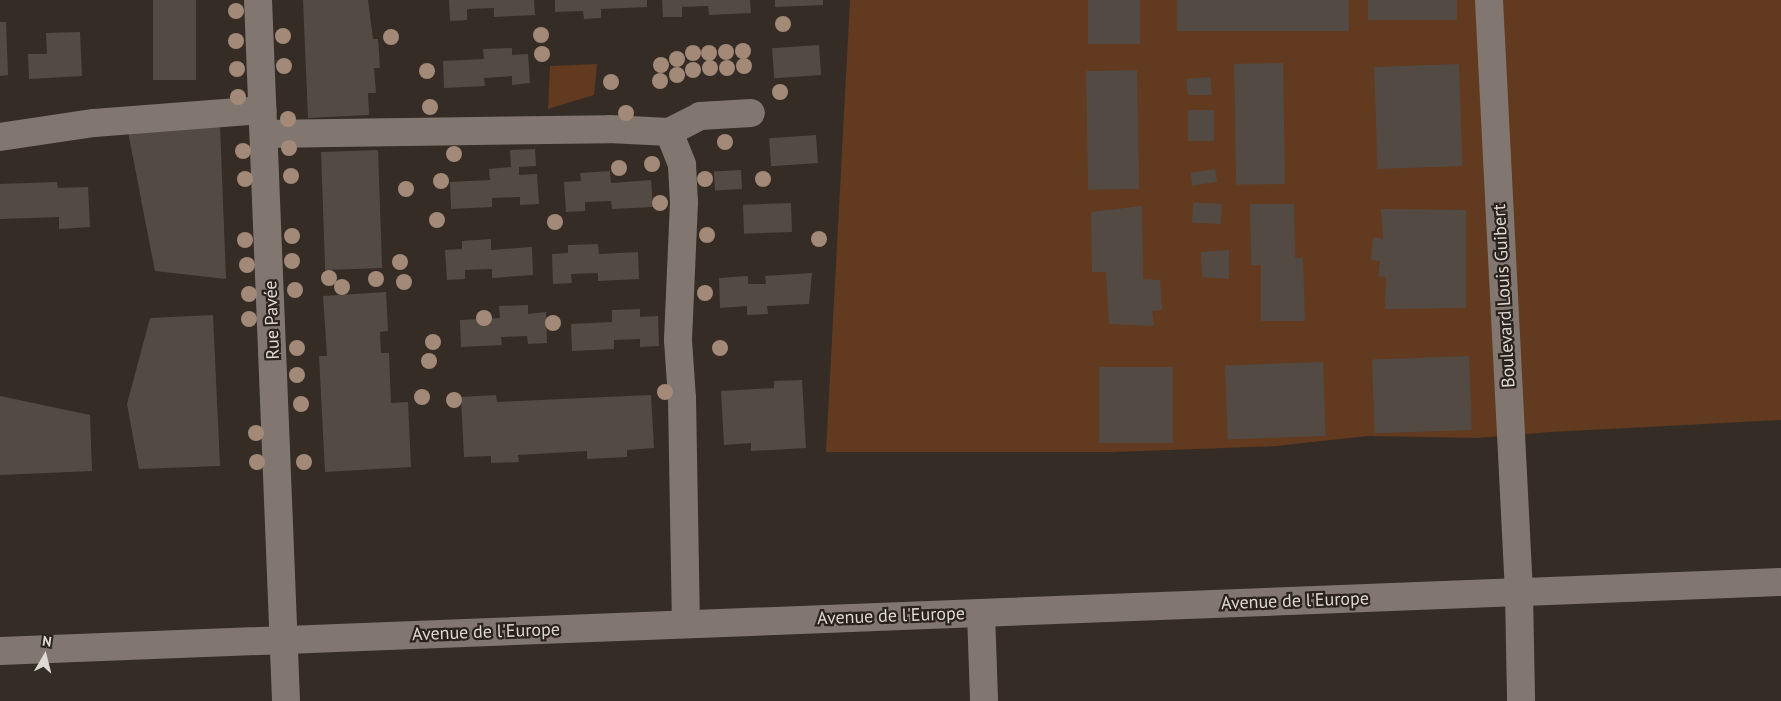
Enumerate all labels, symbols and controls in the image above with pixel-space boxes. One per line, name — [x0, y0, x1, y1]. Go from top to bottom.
street label: Boulevard Louis Guibert — [1488, 204, 1520, 388]
street label: Rue Pavée — [260, 280, 284, 360]
street label: Avenue de l'Europe — [1221, 588, 1369, 614]
street label: Avenue de l'Europe — [817, 603, 965, 629]
street label: Avenue de l'Europe — [412, 619, 560, 645]
north arrow — [20, 631, 70, 681]
text: N — [41, 632, 53, 651]

